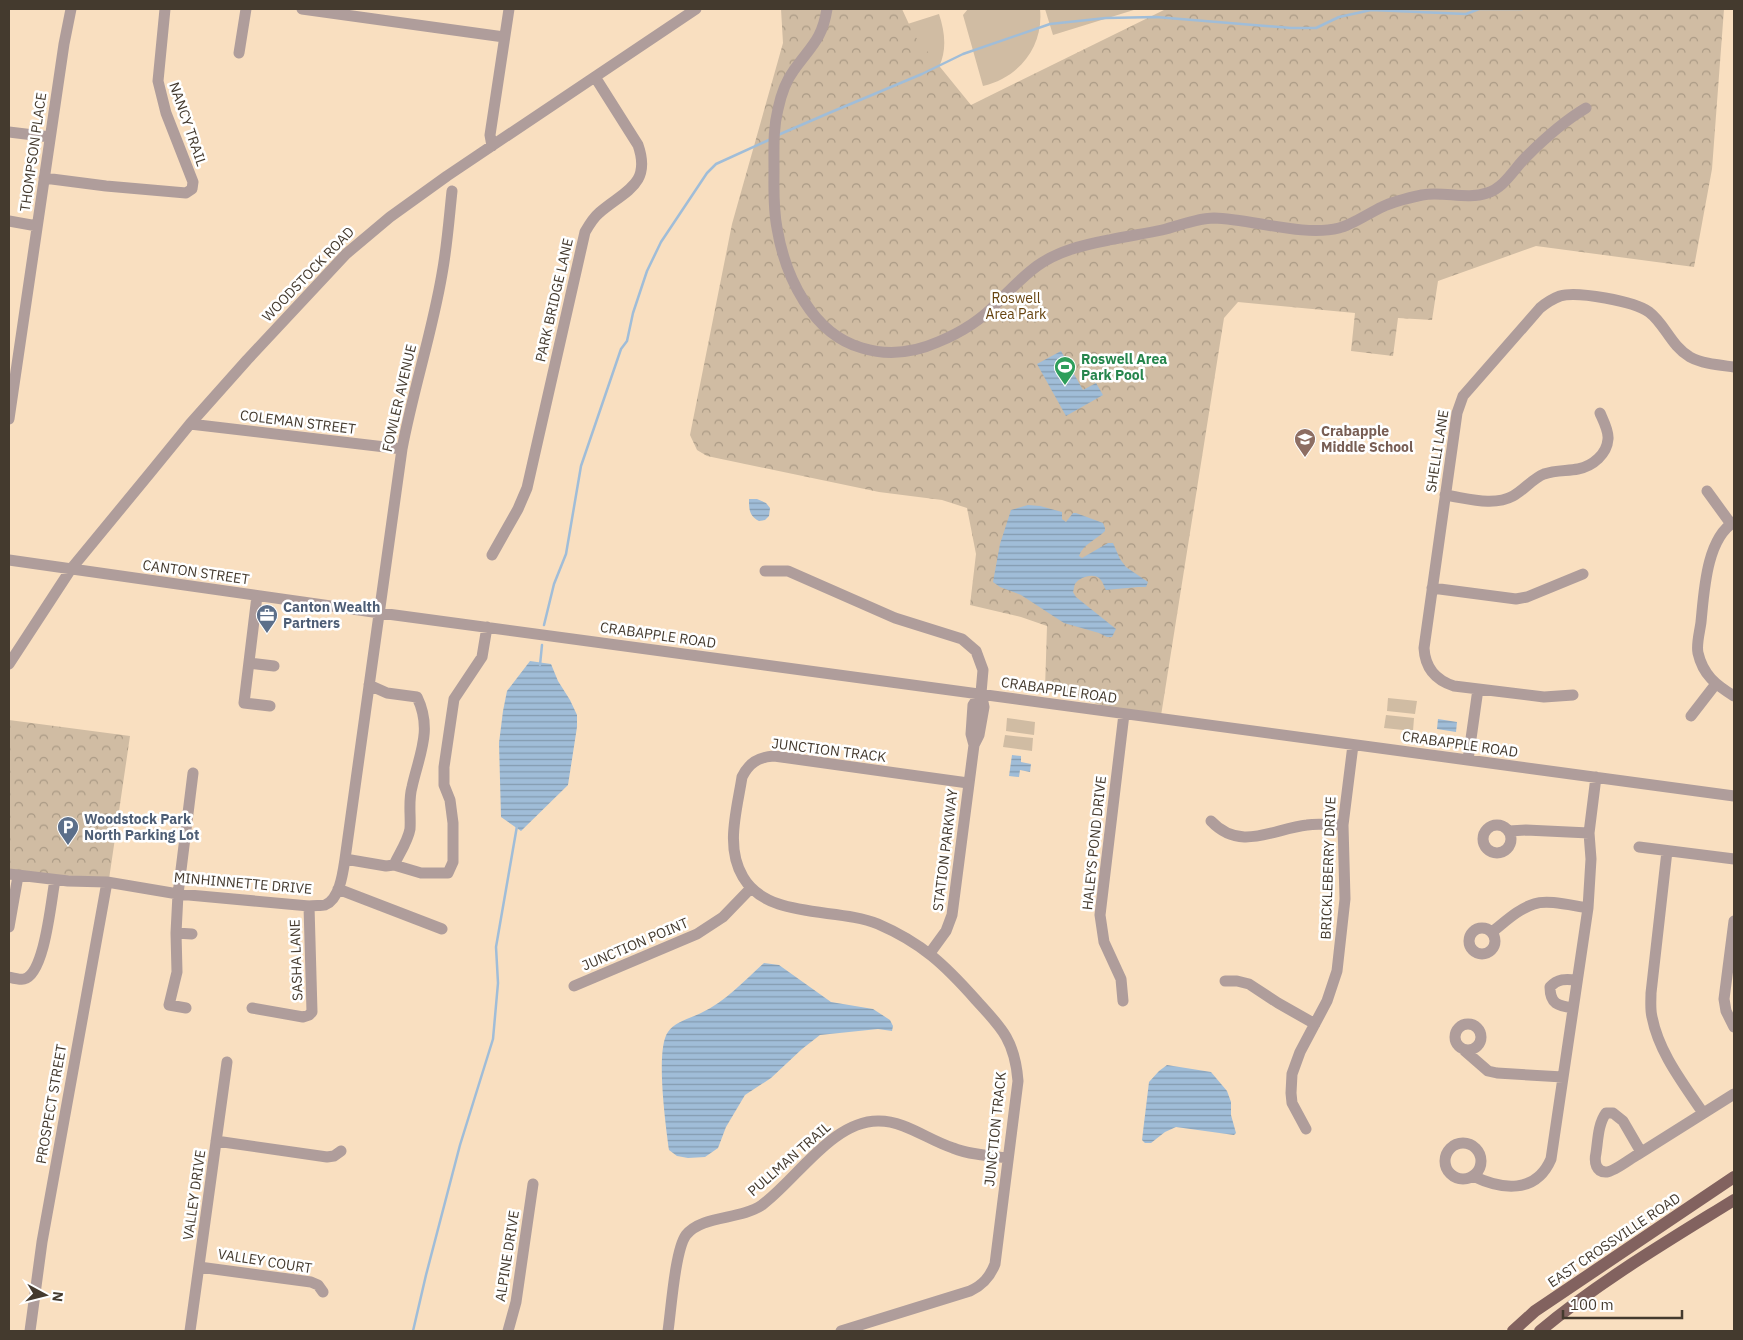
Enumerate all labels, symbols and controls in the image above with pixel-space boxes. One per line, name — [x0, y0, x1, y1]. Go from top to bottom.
street label: NANCY TRAIL — [165, 80, 211, 168]
street label: THOMPSON PLACE — [16, 91, 50, 213]
street label: WOODSTOCK ROAD — [258, 223, 358, 325]
street label: PARK BRIDGE LANE — [531, 236, 577, 364]
park label: Roswell Area Park — [986, 289, 1047, 323]
street label: FOWLER AVENUE — [378, 342, 420, 454]
place label: Roswell Area Park Pool — [1081, 350, 1167, 384]
sports icon: Roswell Area Park Pool — [1053, 355, 1077, 386]
street label: COLEMAN STREET — [239, 406, 357, 438]
street label: SHELLI LANE — [1422, 408, 1452, 494]
place label: Crabapple Middle School — [1321, 422, 1413, 456]
school or university icon: Crabapple Middle School — [1293, 427, 1317, 458]
street label: CANTON STREET — [141, 556, 251, 588]
place label: Canton Wealth Partners — [283, 598, 380, 632]
office icon: Canton Wealth Partners — [255, 603, 279, 634]
street label: CRABAPPLE ROAD — [599, 618, 717, 652]
street label: CRABAPPLE ROAD — [1000, 673, 1118, 707]
street label: CRABAPPLE ROAD — [1401, 727, 1519, 761]
street label: JUNCTION TRACK — [771, 734, 887, 766]
street label: HALEYS POND DRIVE — [1078, 775, 1110, 911]
street label: STATION PARKWAY — [929, 787, 962, 912]
street label: BRICKLEBERRY DRIVE — [1317, 796, 1339, 940]
place label: Woodstock Park North Parking Lot — [84, 810, 199, 844]
parking icon: Woodstock Park North Parking Lot — [56, 815, 80, 846]
street label: MINHINNETTE DRIVE — [173, 868, 313, 898]
street label: JUNCTION POINT — [579, 913, 691, 975]
street label: SASHA LANE — [286, 919, 306, 1001]
street label: PROSPECT STREET — [32, 1043, 70, 1165]
street label: JUNCTION TRACK — [980, 1071, 1010, 1187]
street label: PULLMAN TRAIL — [744, 1118, 834, 1200]
street label: VALLEY DRIVE — [179, 1149, 209, 1241]
street label: EAST CROSSVILLE ROAD — [1544, 1189, 1684, 1291]
street label: ALPINE DRIVE — [491, 1209, 523, 1303]
street label: VALLEY COURT — [217, 1245, 313, 1277]
north arrow — [20, 1270, 70, 1320]
scale bar — [1563, 1288, 1682, 1320]
text: N — [48, 1290, 67, 1303]
text: 100 m — [1570, 1295, 1614, 1314]

